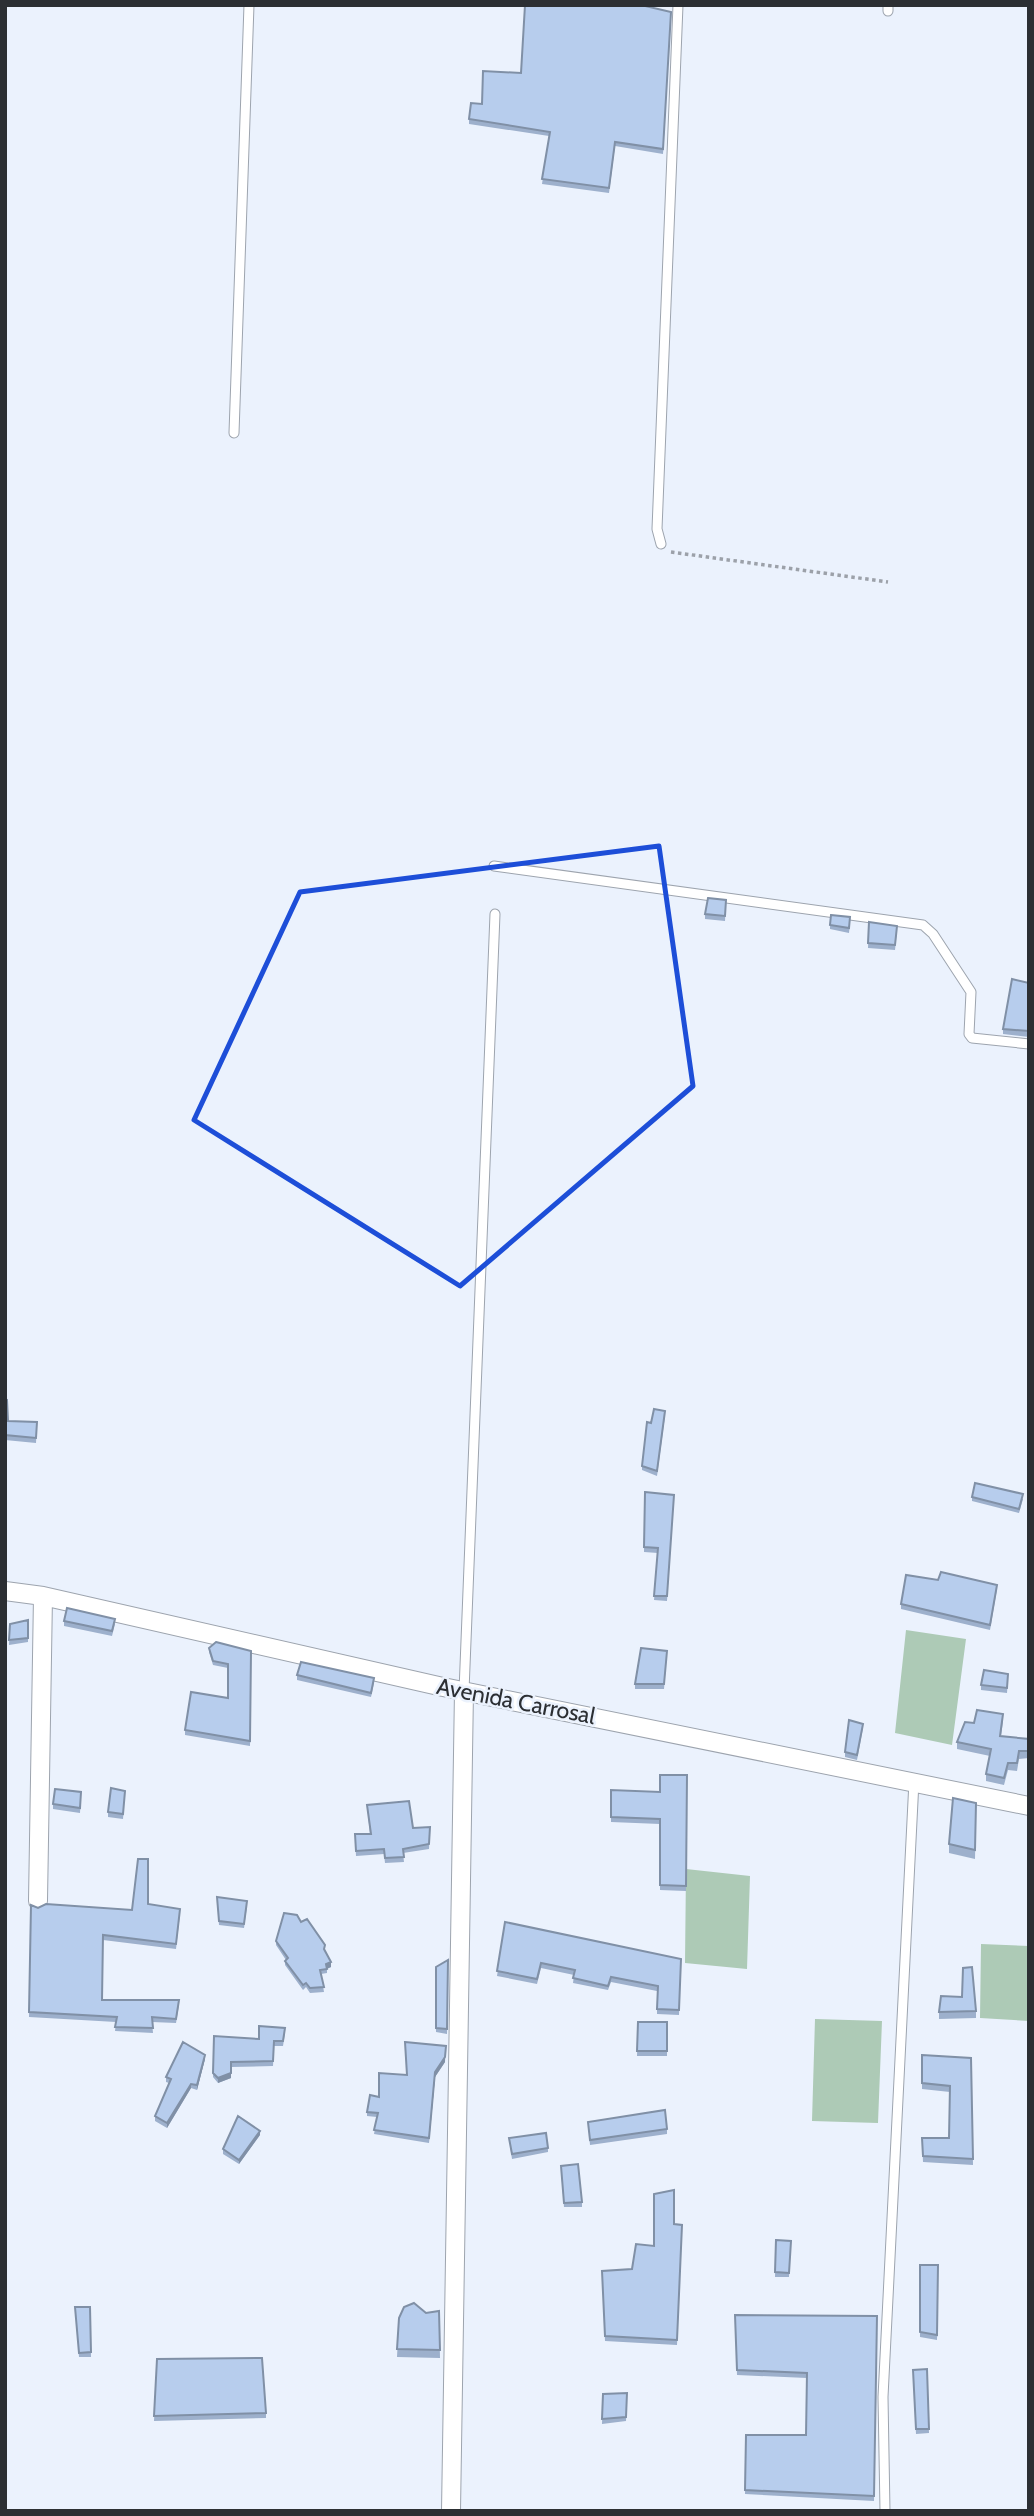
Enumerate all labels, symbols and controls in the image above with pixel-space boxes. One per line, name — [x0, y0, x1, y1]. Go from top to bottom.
street label: Avenida Carrosal — [434, 1672, 598, 1730]

